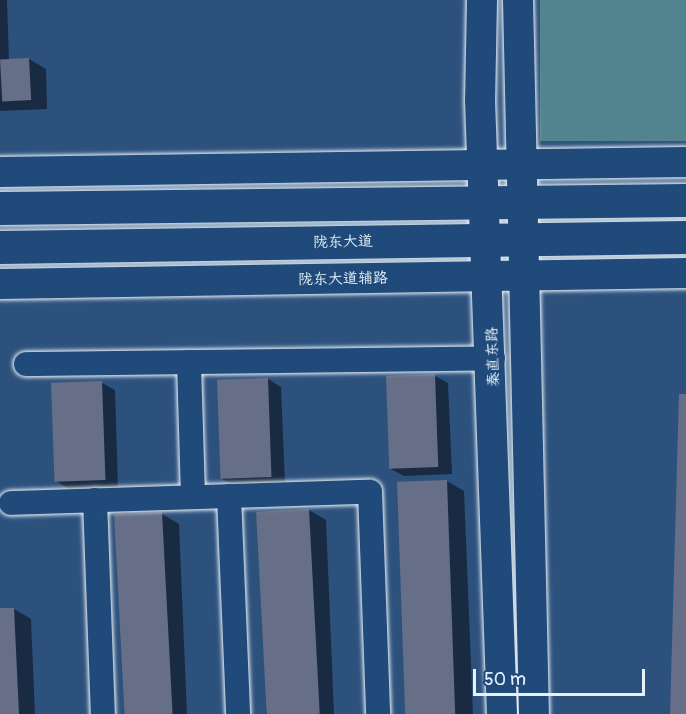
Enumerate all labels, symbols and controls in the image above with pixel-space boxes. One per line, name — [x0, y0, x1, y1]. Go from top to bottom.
street label: 陇东大道 — [313, 232, 373, 252]
street label: 陇东大道辅路 — [298, 269, 388, 289]
street label: 秦直东路 — [483, 327, 503, 387]
scale bar — [476, 657, 648, 695]
text: 50 m — [484, 668, 526, 691]

